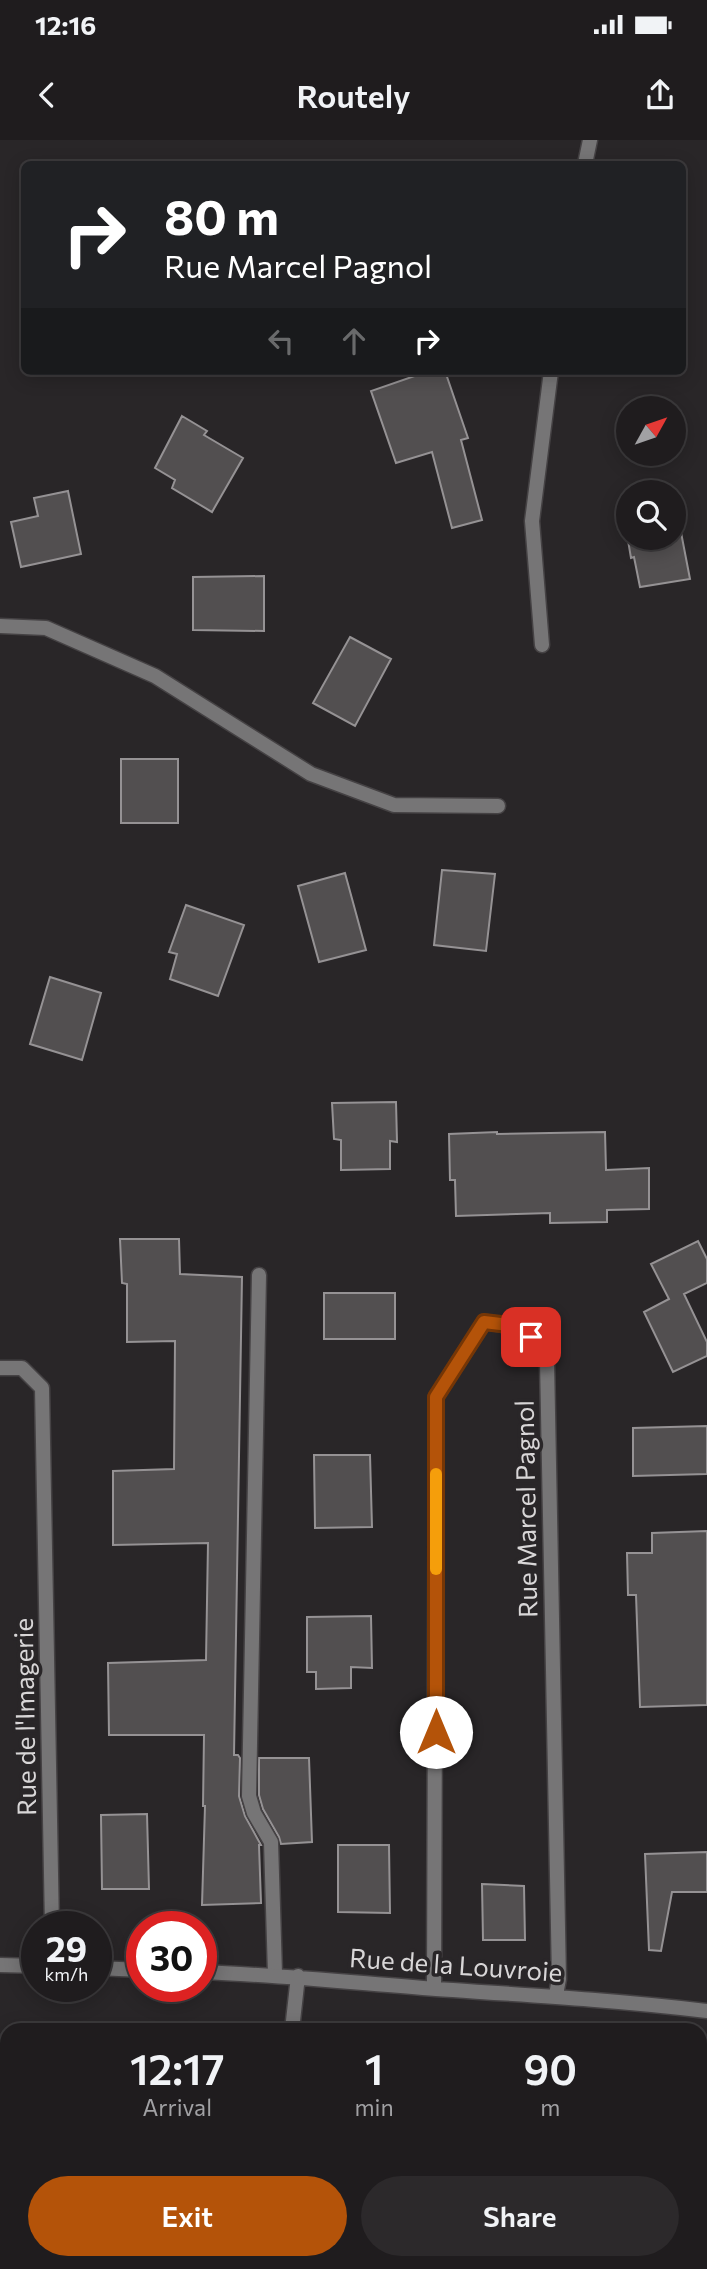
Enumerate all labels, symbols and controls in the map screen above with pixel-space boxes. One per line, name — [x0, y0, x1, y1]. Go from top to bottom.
text: 12:16 — [35, 9, 96, 40]
text: Routely — [297, 75, 410, 115]
icon: back — [28, 76, 66, 114]
icon: share — [641, 76, 679, 114]
text: 80 m — [164, 185, 279, 245]
icon: right — [49, 189, 140, 280]
text: Rue Marcel Pagnol — [164, 245, 432, 285]
icon: left — [262, 322, 300, 360]
icon: ahead — [335, 322, 373, 360]
icon: right — [408, 322, 446, 360]
north arrow — [616, 396, 686, 466]
map controls — [616, 396, 686, 550]
button: search — [616, 480, 686, 550]
pin — [501, 1307, 561, 1367]
icon: arrive — [512, 1318, 550, 1356]
street label: Rue Marcel Pagnol — [508, 1400, 542, 1618]
street label: Rue de l'Imagerie — [7, 1618, 41, 1816]
position arrow — [399, 1695, 473, 1769]
speed limit sign: 30 — [126, 1911, 217, 2002]
text: 29 — [46, 1926, 87, 1969]
street label: Rue de la Louvroie — [348, 1941, 564, 1987]
text: km/h — [45, 1963, 88, 1985]
text: 12:17 — [130, 2042, 224, 2094]
text: 1 — [365, 2042, 383, 2094]
text: 90 — [524, 2042, 577, 2094]
text: Arrival — [142, 2093, 212, 2121]
text: min — [354, 2093, 394, 2121]
text: m — [540, 2093, 560, 2121]
button: Exit — [28, 2176, 347, 2256]
button: Share — [361, 2176, 679, 2256]

